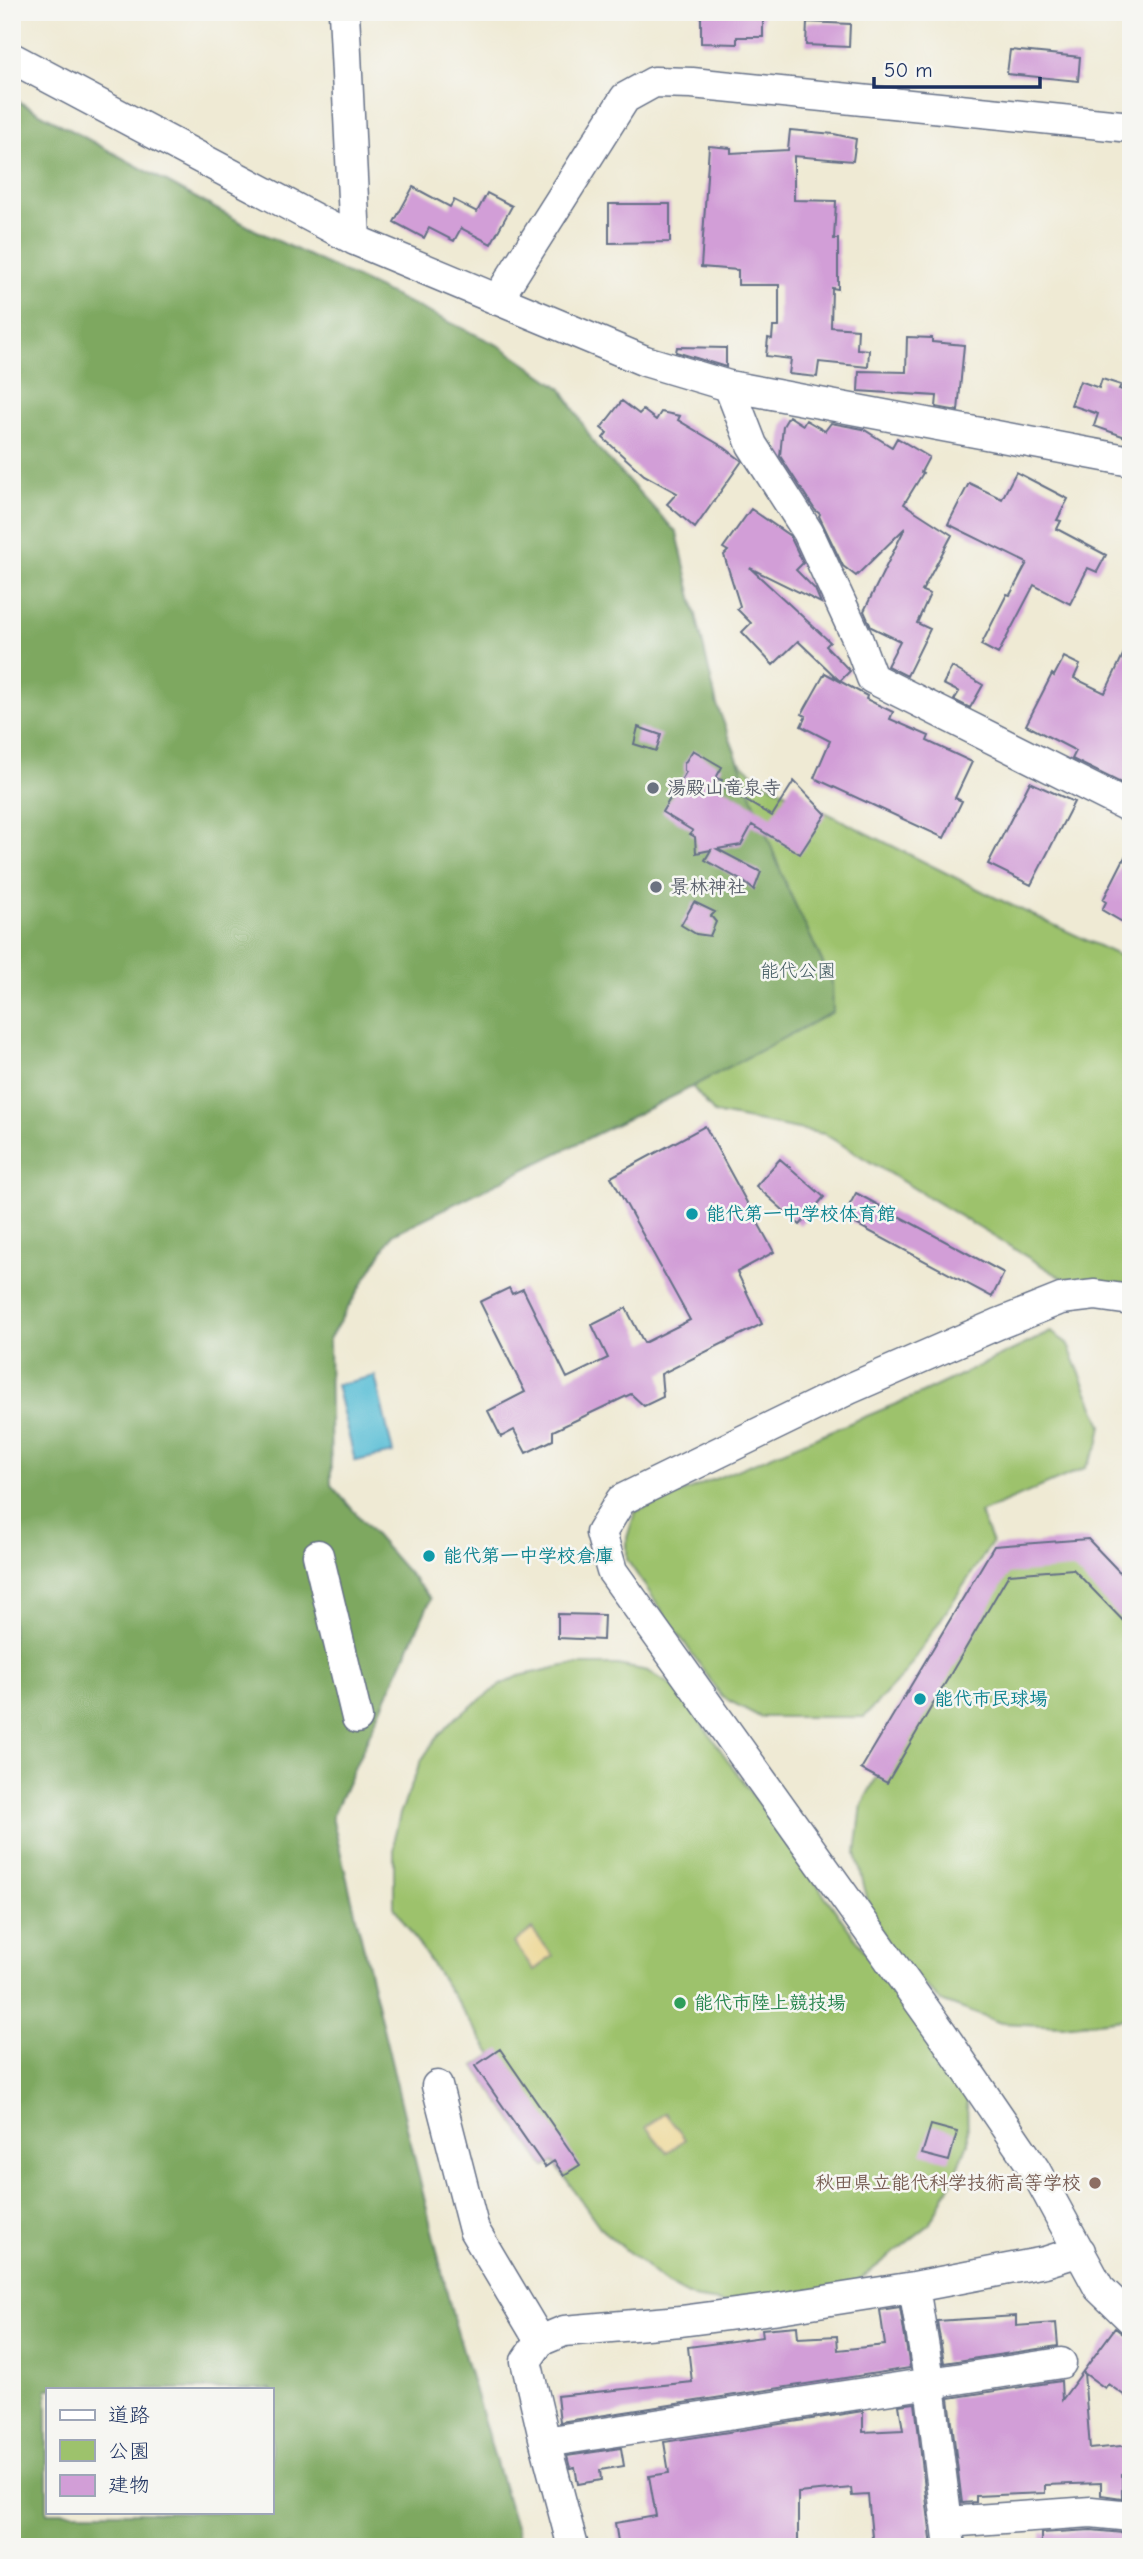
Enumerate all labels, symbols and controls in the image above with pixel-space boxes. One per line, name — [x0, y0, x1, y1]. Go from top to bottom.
scale bar — [874, 46, 1040, 90]
text: 50 m — [884, 58, 933, 82]
place label: 湯殿山竜泉寺 — [667, 777, 781, 799]
marker: 湯殿山竜泉寺 — [645, 780, 661, 796]
place label: 景林神社 — [670, 876, 746, 898]
marker: 景林神社 — [648, 879, 664, 895]
park label: 能代公園 — [760, 960, 836, 982]
place label: 能代第一中学校体育館 — [706, 1203, 896, 1225]
marker: 能代第一中学校体育館 — [684, 1206, 700, 1222]
place label: 能代第一中学校倉庫 — [443, 1545, 614, 1567]
marker: 能代第一中学校倉庫 — [421, 1548, 437, 1564]
place label: 能代市民球場 — [934, 1688, 1048, 1710]
marker: 能代市民球場 — [912, 1691, 928, 1707]
place label: 能代市陸上競技場 — [694, 1992, 846, 2014]
marker: 能代市陸上競技場 — [672, 1995, 688, 2011]
place label: 秋田県立能代科学技術高等学校 — [815, 2172, 1081, 2194]
marker: 秋田県立能代科学技術高等学校 — [1087, 2175, 1103, 2191]
legend — [46, 2388, 273, 2514]
text: 道路 — [108, 2403, 150, 2427]
text: 公園 — [108, 2439, 150, 2463]
text: 建物 — [108, 2473, 150, 2497]

